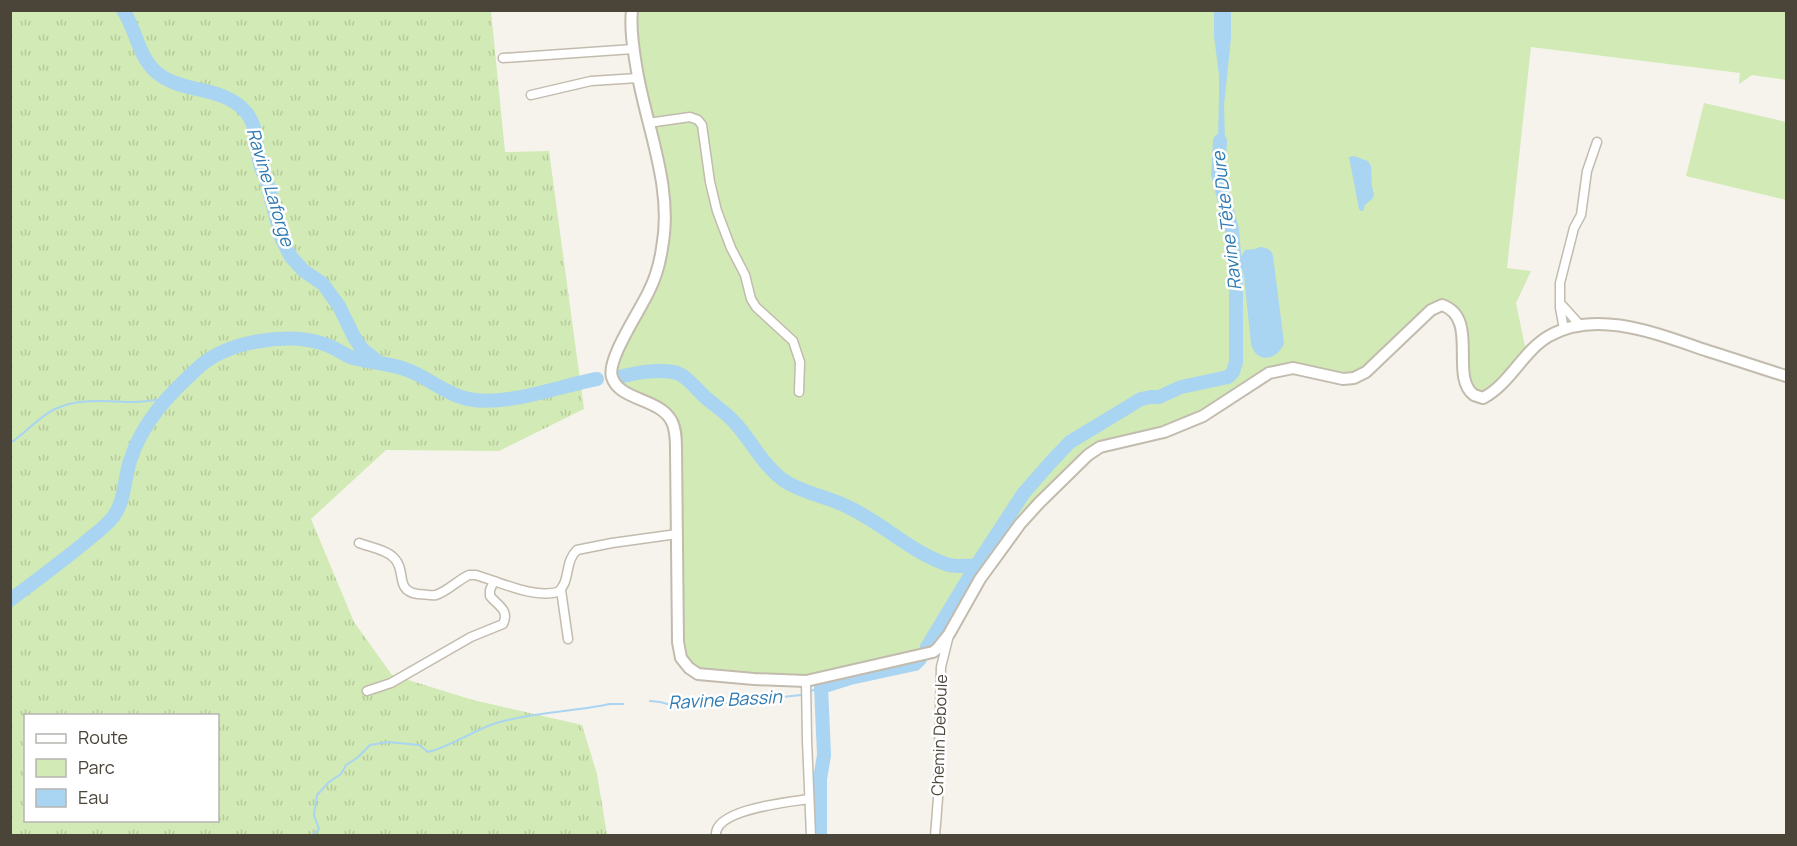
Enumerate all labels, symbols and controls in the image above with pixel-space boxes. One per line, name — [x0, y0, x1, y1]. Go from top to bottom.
water label: Ravine Laforge — [242, 125, 301, 250]
water label: Ravine Tête Dure — [1205, 149, 1246, 292]
street label: Chemin Deboule — [926, 674, 952, 796]
water label: Ravine Bassin — [667, 684, 784, 714]
legend — [24, 714, 219, 822]
text: Route — [78, 725, 128, 749]
text: Parc — [78, 755, 115, 779]
text: Eau — [78, 785, 109, 809]

